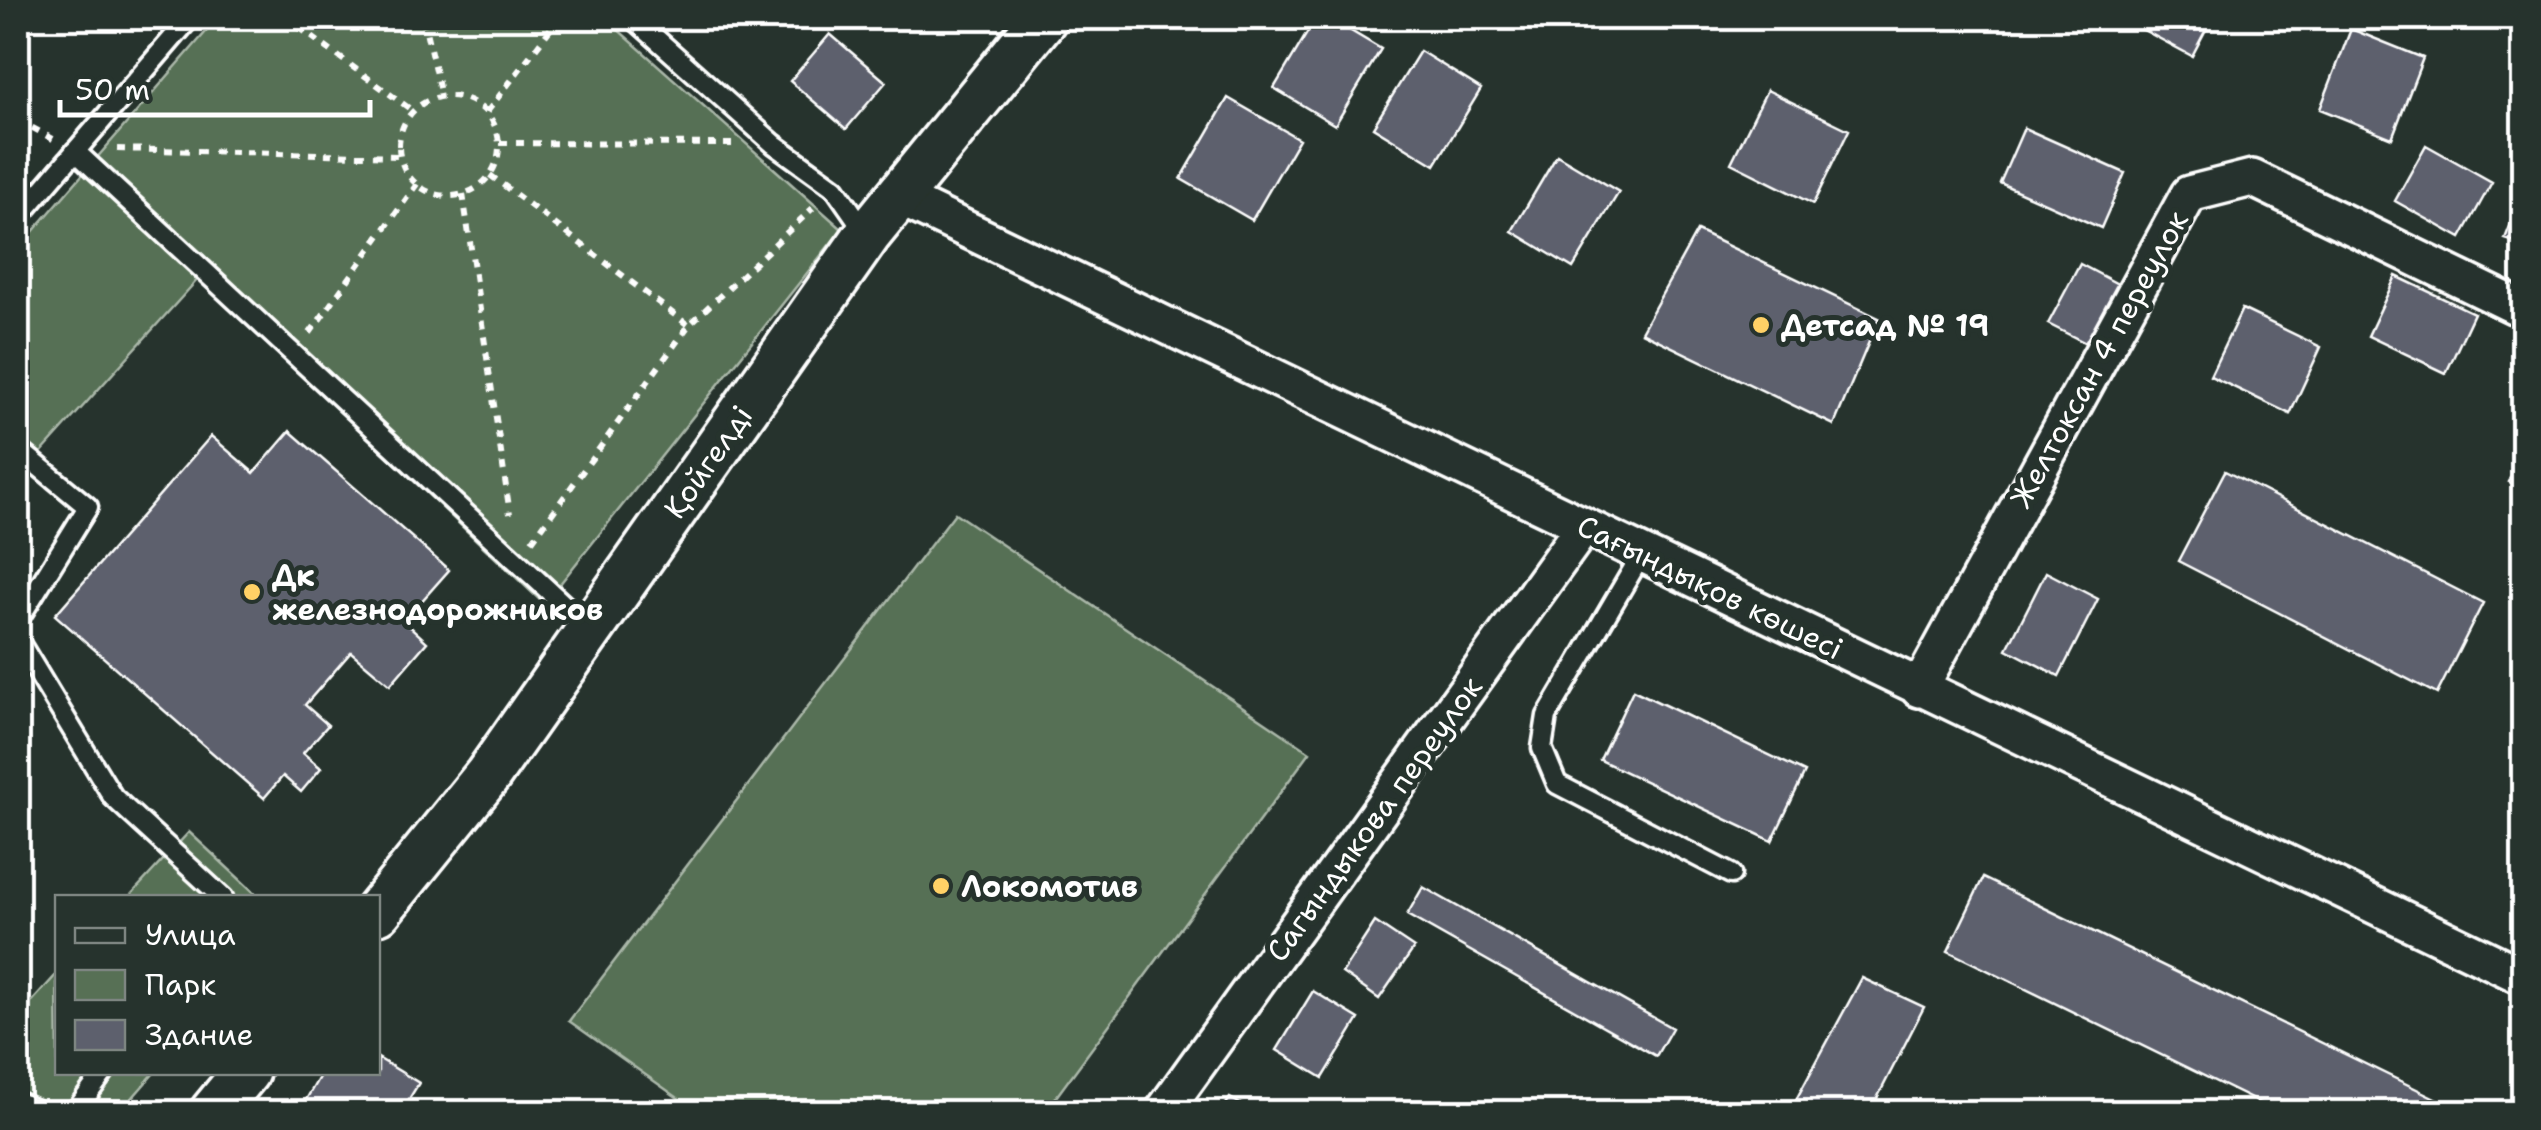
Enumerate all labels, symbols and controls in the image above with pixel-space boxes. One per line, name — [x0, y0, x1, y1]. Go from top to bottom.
scale bar — [60, 55, 370, 117]
text: 50 m — [75, 69, 150, 110]
street label: Желтоксан 4 переулок — [2000, 203, 2198, 515]
place label: Детсад № 19 — [1781, 305, 1989, 346]
marker: Детсад № 19 — [1750, 314, 1772, 336]
street label: Қойгелді — [654, 397, 762, 527]
street label: Сағындықов көшесі — [1570, 505, 1850, 669]
place label: Дк железнодорожников — [272, 555, 603, 630]
marker: Дк железнодорожников — [241, 581, 263, 603]
street label: Сагындыкова переулок — [1257, 668, 1491, 970]
place label: Локомотив — [961, 866, 1138, 907]
marker: Локомотив — [930, 875, 952, 897]
legend — [55, 895, 380, 1075]
text: Улица — [145, 914, 236, 955]
text: Парк — [145, 964, 216, 1005]
text: Здание — [145, 1014, 254, 1055]

